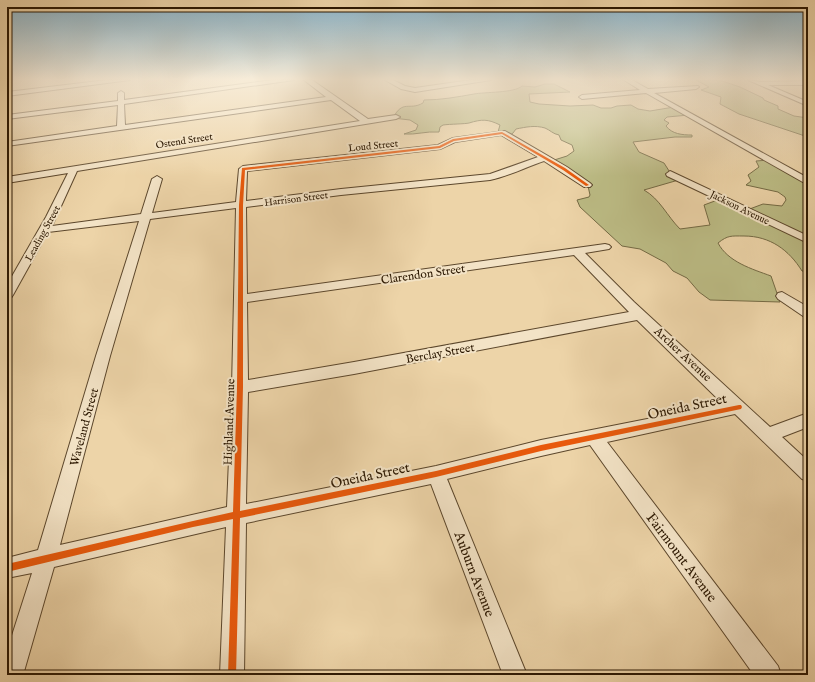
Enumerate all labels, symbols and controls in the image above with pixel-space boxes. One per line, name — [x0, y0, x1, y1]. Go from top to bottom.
street label: Ostend Street — [155, 130, 214, 152]
street label: Loud Street — [348, 137, 399, 156]
street label: Jackson Avenue — [707, 188, 772, 229]
street label: Harrison Street — [264, 189, 329, 210]
street label: Leading Street — [23, 203, 64, 264]
street label: Clarendon Street — [380, 261, 466, 288]
street label: Archer Avenue — [650, 323, 715, 385]
street label: Berclay Street — [404, 340, 476, 367]
street label: Highland Avenue — [220, 378, 239, 466]
street label: Waveland Street — [67, 386, 102, 468]
street label: Oneida Street — [646, 390, 729, 424]
street label: Oneida Street — [329, 459, 412, 493]
street label: Fairmount Avenue — [642, 509, 721, 606]
street label: Auburn Avenue — [449, 528, 499, 620]

